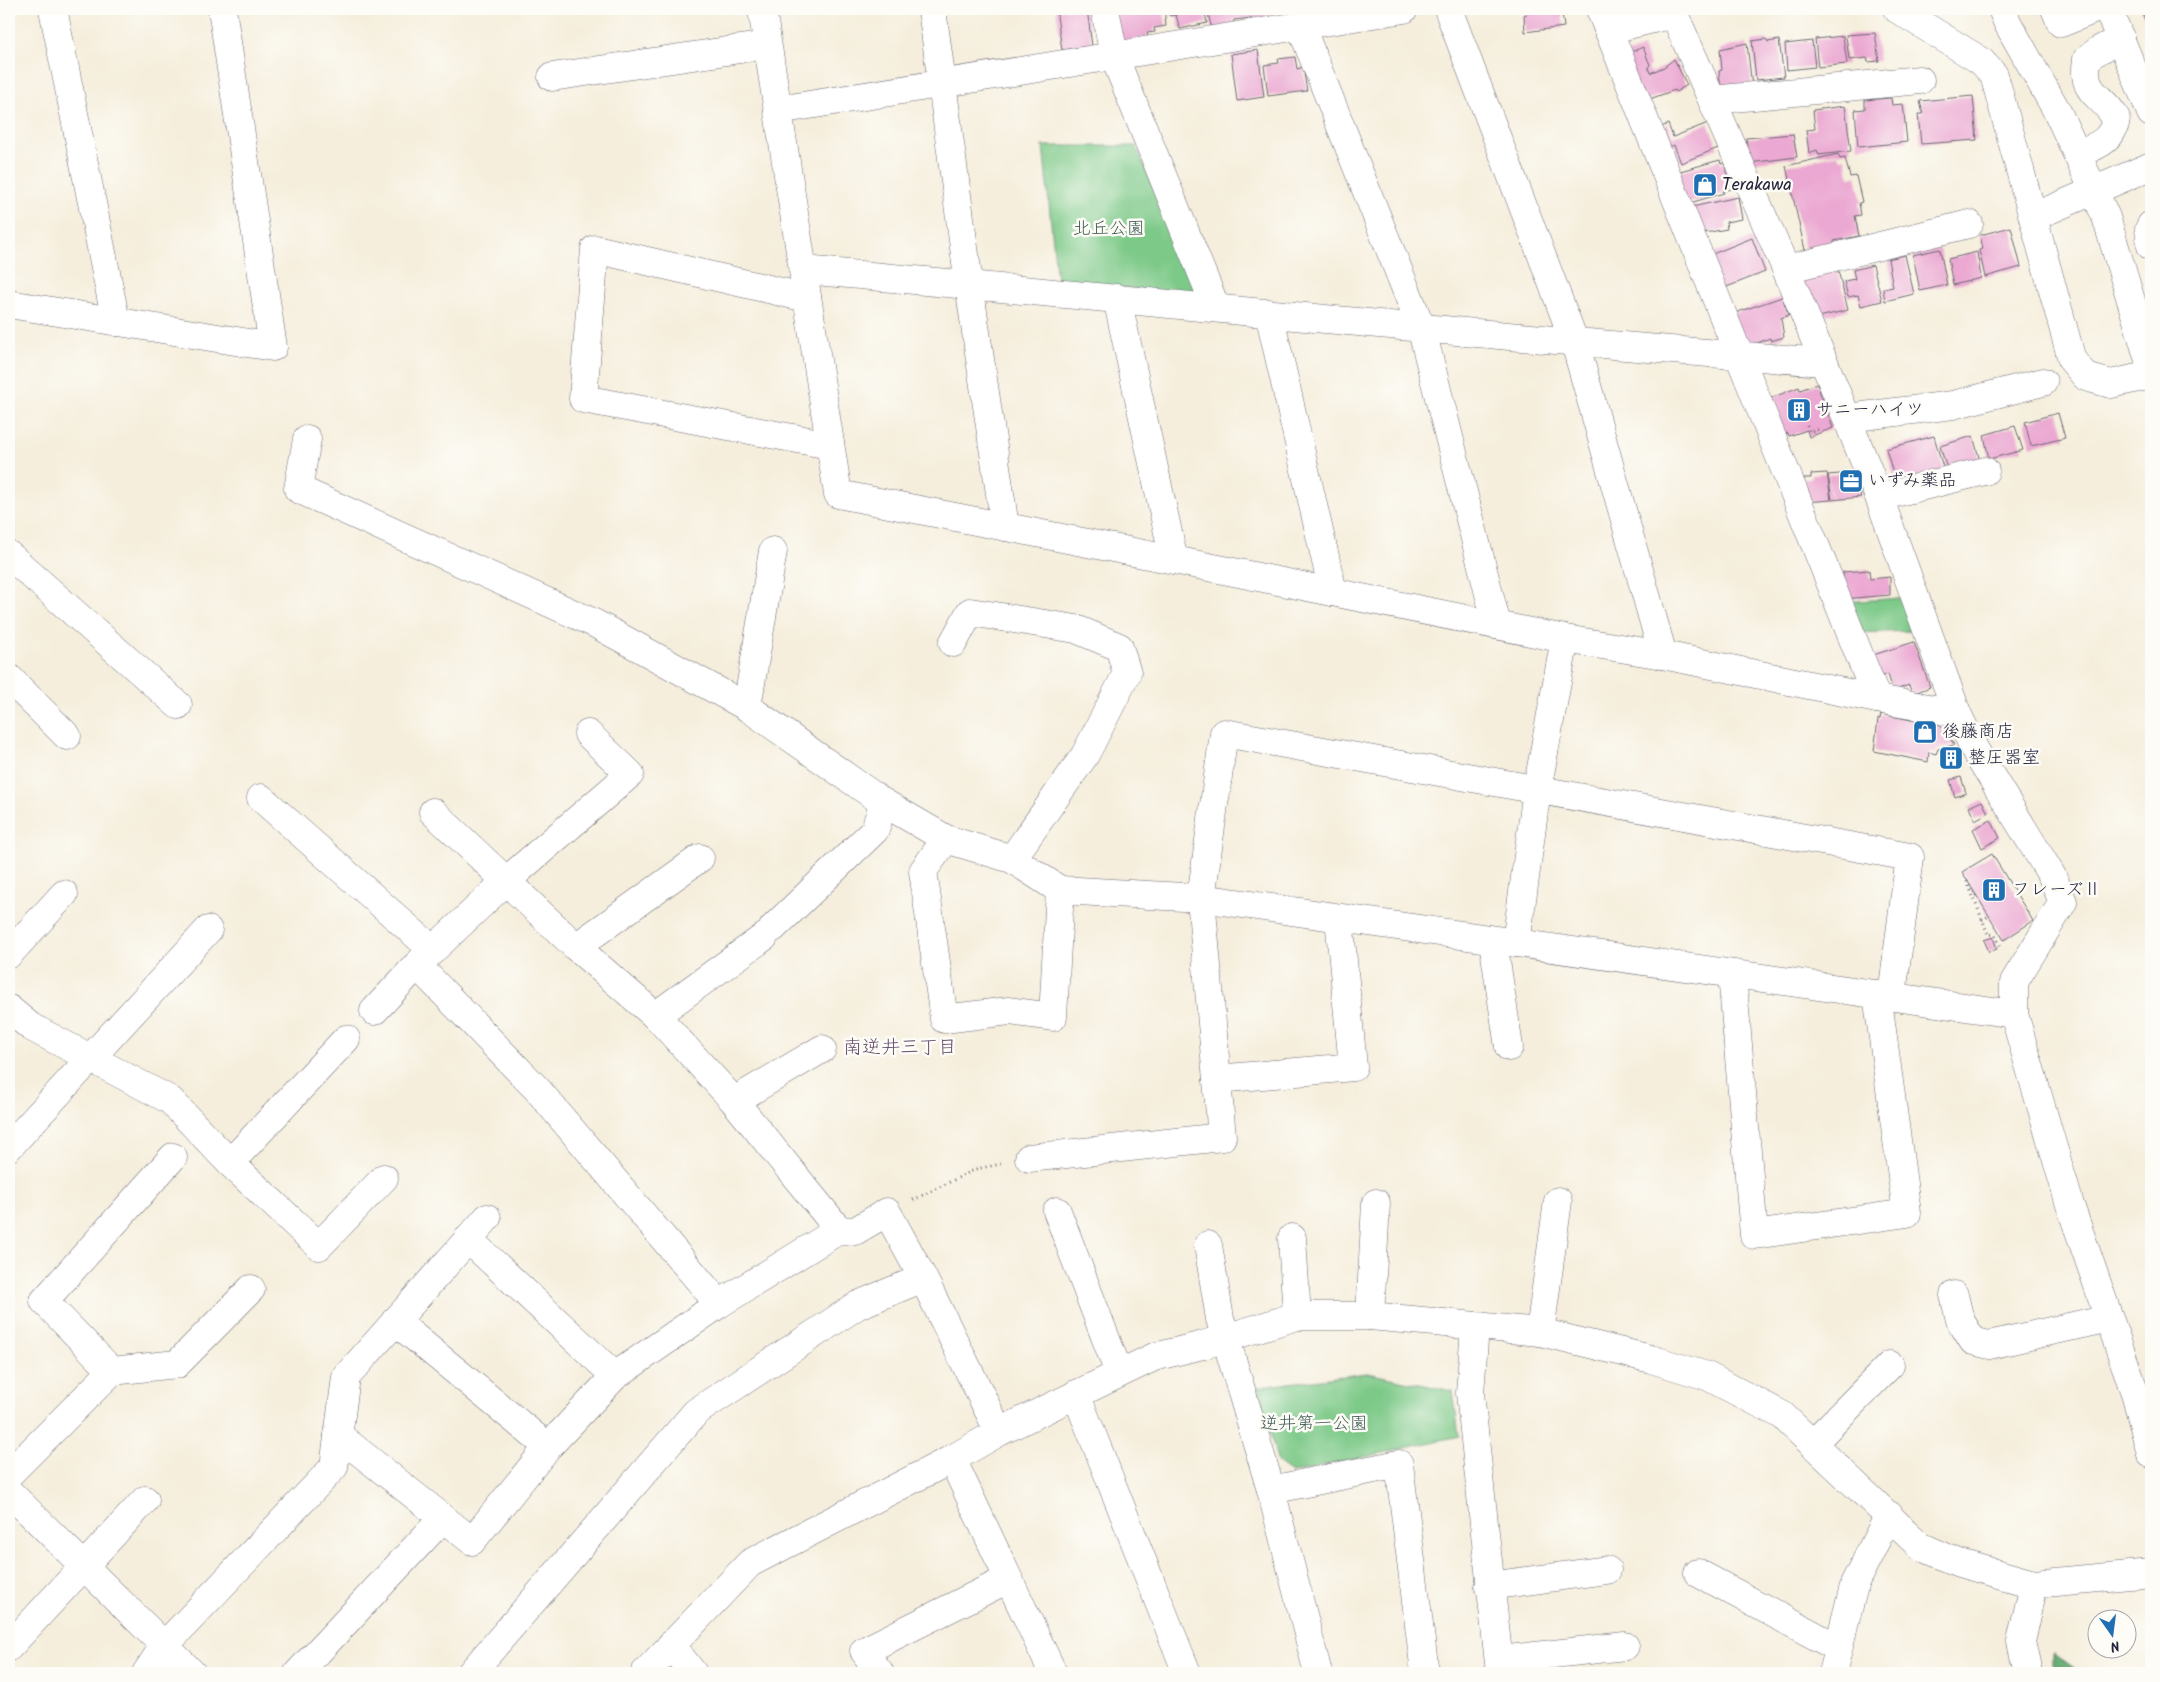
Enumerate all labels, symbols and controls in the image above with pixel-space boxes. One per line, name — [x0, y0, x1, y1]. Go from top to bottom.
place label: Terakawa — [1722, 171, 1792, 200]
shop icon: Terakawa — [1692, 172, 1718, 198]
park label: 北丘公園 — [1073, 215, 1145, 244]
place label: サニーハイツ — [1816, 396, 1924, 425]
building icon: サニーハイツ — [1786, 397, 1812, 423]
place label: いずみ薬品 — [1868, 467, 1957, 496]
office icon: いずみ薬品 — [1838, 468, 1864, 494]
place label: 後藤商店 — [1942, 718, 2014, 747]
shop icon: 後藤商店 — [1912, 719, 1938, 745]
place label: 整圧器室 — [1968, 744, 2040, 773]
building icon: 整圧器室 — [1938, 745, 1964, 771]
place label: フレーズⅡ — [2012, 876, 2101, 905]
building icon: フレーズⅡ — [1981, 877, 2007, 903]
district label: 南逆井三丁目 — [843, 1033, 957, 1063]
park label: 逆井第一公園 — [1260, 1410, 1368, 1439]
north arrow — [2088, 1610, 2138, 1660]
text: N — [2108, 1634, 2122, 1657]

